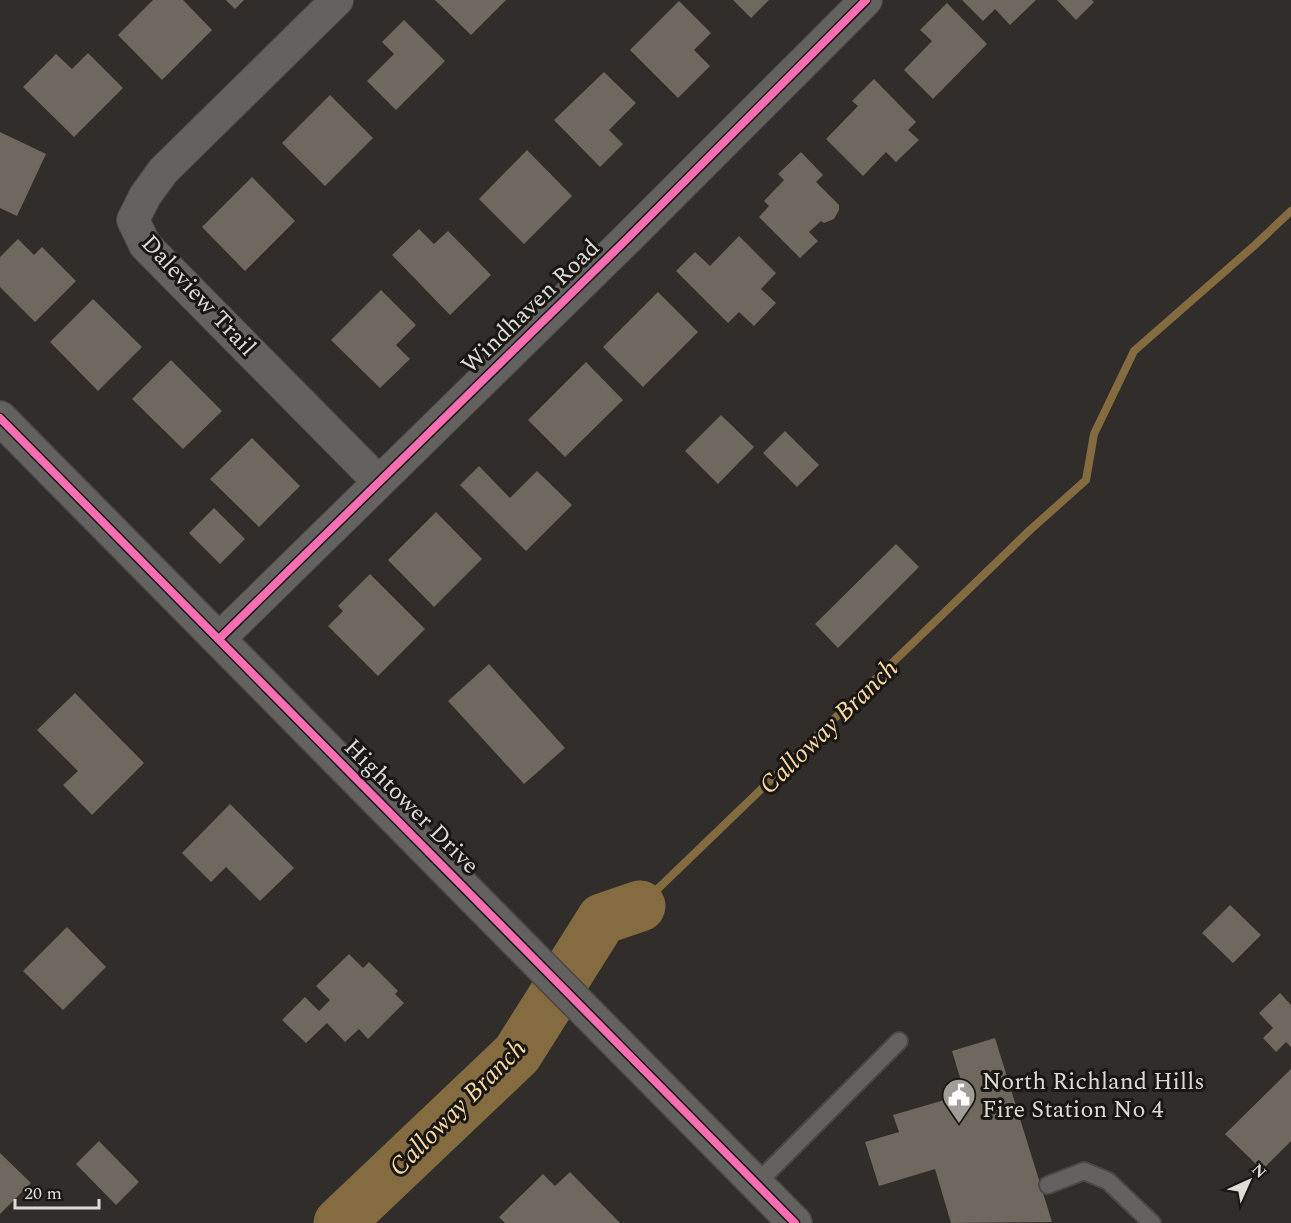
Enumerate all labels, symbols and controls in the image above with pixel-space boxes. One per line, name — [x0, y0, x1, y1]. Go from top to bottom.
street label: Daleview Trail — [132, 227, 264, 365]
street label: Windhaven Road — [453, 231, 608, 383]
water label: Calloway Branch — [750, 650, 907, 804]
street label: Hightower Drive — [335, 731, 487, 883]
water label: Calloway Branch — [380, 1030, 536, 1186]
place label: North Richland Hills Fire Station No 4 — [982, 1064, 1205, 1128]
public building icon: North Richland Hills Fire Station No 4 — [941, 1077, 977, 1124]
north arrow — [1219, 1151, 1279, 1211]
text: N — [1246, 1158, 1272, 1184]
scale bar — [15, 1172, 99, 1210]
text: 20 m — [24, 1180, 62, 1207]

